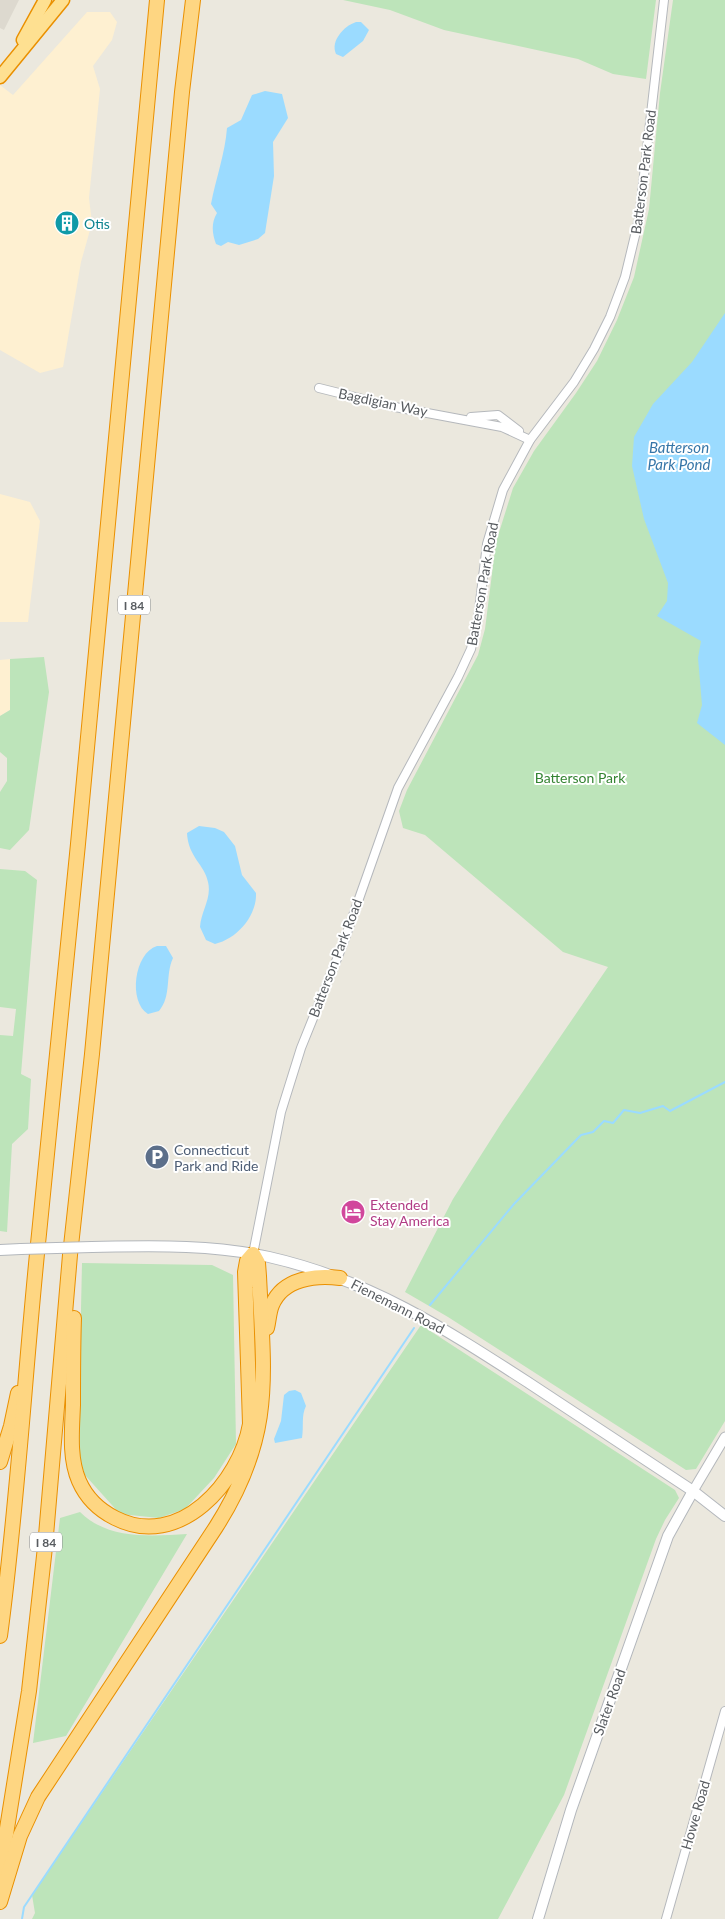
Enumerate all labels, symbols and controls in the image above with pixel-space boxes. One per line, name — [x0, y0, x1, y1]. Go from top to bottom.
street label: Batterson Park Road — [627, 109, 659, 235]
building icon: Otis — [54, 210, 80, 236]
place label: Otis — [84, 215, 110, 232]
street label: Bagdigian Way — [337, 384, 430, 420]
water label: Batterson Park Pond — [648, 438, 711, 473]
street label: Batterson Park Road — [463, 521, 501, 647]
road number: I 84 — [118, 596, 150, 614]
park label: Batterson Park — [535, 769, 626, 786]
street label: Batterson Park Road — [305, 897, 365, 1019]
place label: Connecticut Park and Ride — [174, 1141, 258, 1174]
parking icon: Connecticut Park and Ride — [144, 1144, 170, 1170]
place label: Extended Stay America — [370, 1196, 450, 1229]
hotel icon: Extended Stay America — [340, 1199, 366, 1225]
street label: Fienemann Road — [348, 1275, 448, 1337]
road number: I 84 — [30, 1532, 62, 1551]
street label: Slater Road — [589, 1666, 629, 1738]
street label: Howe Road — [677, 1778, 713, 1852]

